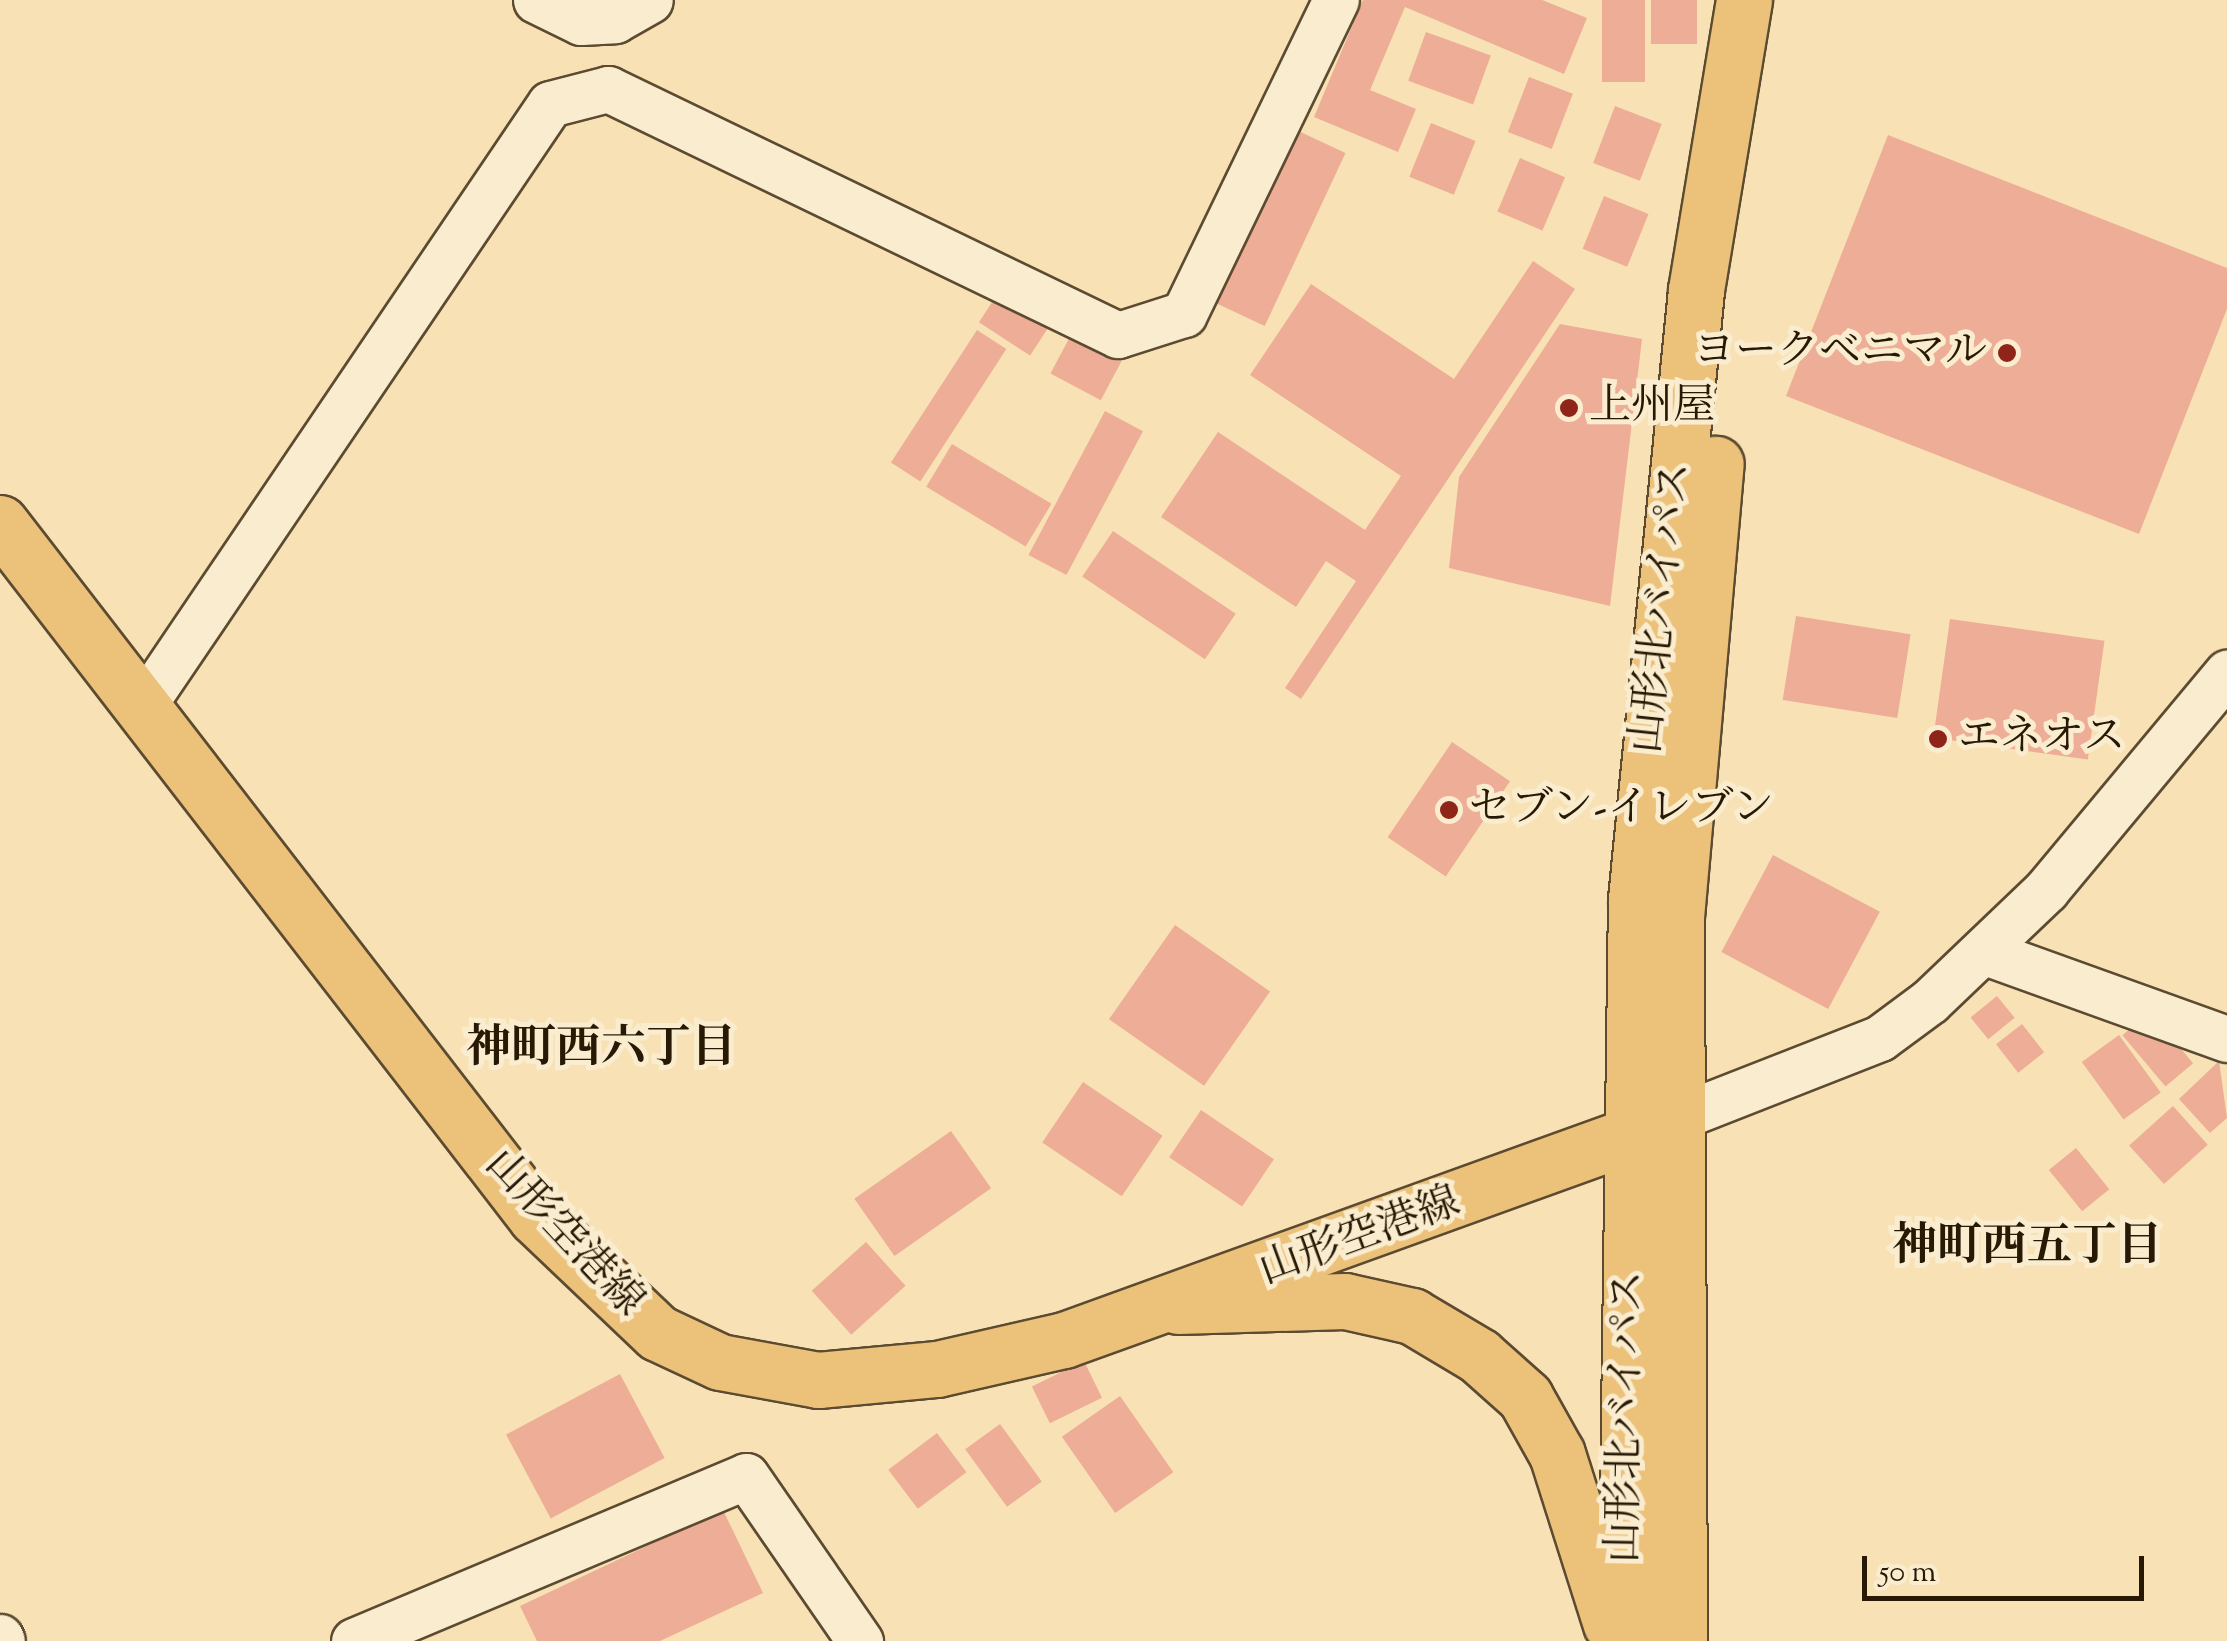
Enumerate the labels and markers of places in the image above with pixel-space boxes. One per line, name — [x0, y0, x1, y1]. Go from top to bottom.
place label: ヨークベニマル — [1693, 328, 1987, 378]
marker: ヨークベニマル — [1996, 342, 2018, 364]
place label: 上州屋 — [1589, 383, 1715, 433]
marker: 上州屋 — [1558, 397, 1580, 419]
place label: エネオス — [1958, 714, 2126, 764]
marker: エネオス — [1927, 728, 1949, 750]
place label: セブン-イレブン — [1469, 785, 1777, 835]
marker: セブン-イレブン — [1438, 799, 1460, 821]

